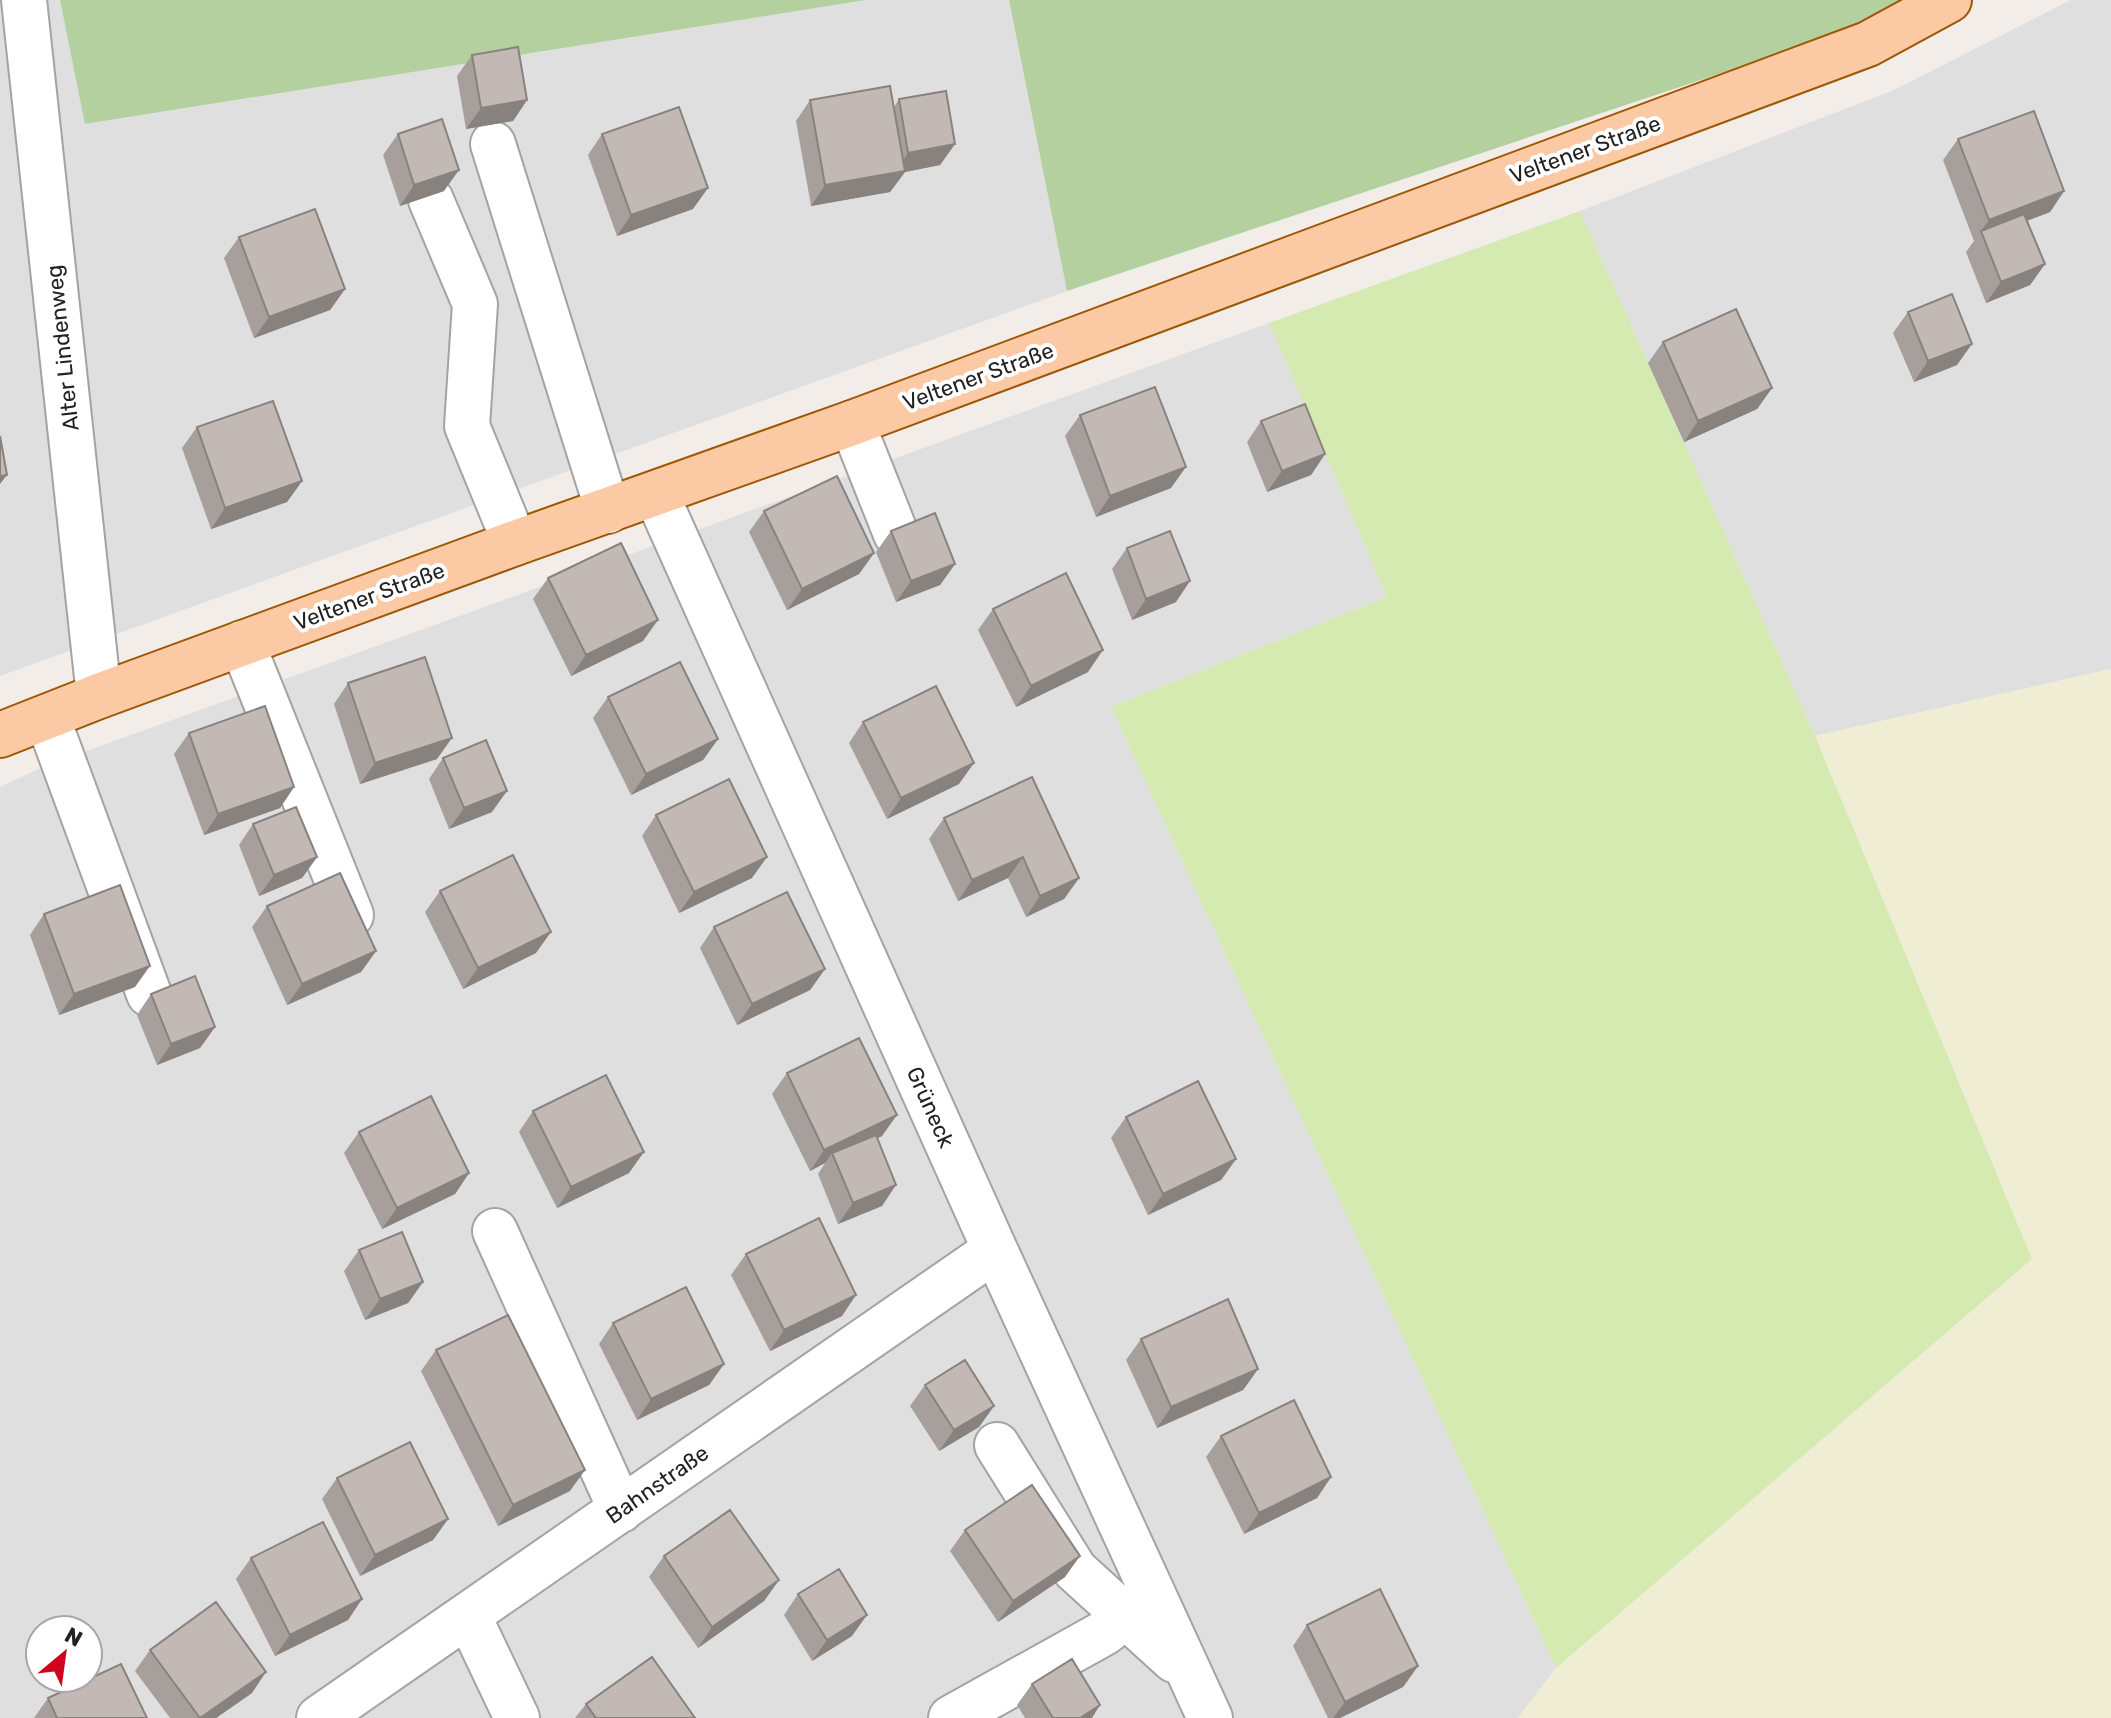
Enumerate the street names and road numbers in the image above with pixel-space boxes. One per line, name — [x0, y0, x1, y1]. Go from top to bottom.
street label: Veltener Straße — [1506, 110, 1664, 189]
street label: Alter Lindenweg — [40, 264, 85, 432]
street label: Veltener Straße — [899, 337, 1057, 416]
street label: Veltener Straße — [290, 557, 448, 636]
street label: Grüneck — [901, 1063, 961, 1152]
street label: Bahnstraße — [601, 1439, 714, 1530]

